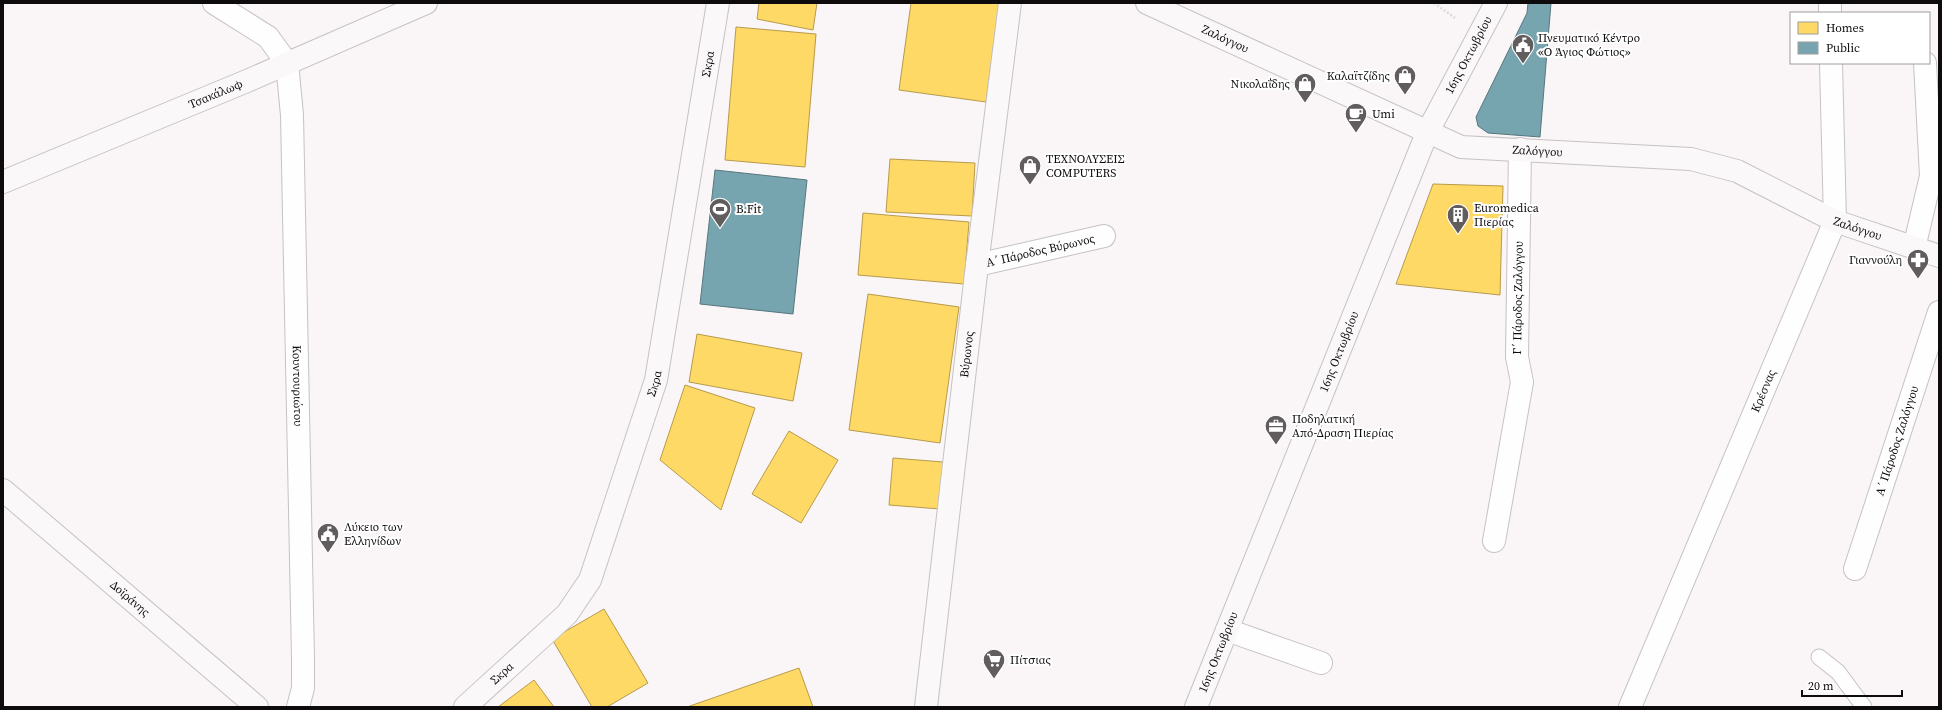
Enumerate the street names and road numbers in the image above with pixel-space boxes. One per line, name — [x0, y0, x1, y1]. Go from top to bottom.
street label: 16ης Οκτωβρίου — [1441, 13, 1496, 97]
street label: Ζαλόγγου — [1199, 21, 1251, 57]
street label: Σκρα — [698, 49, 718, 78]
street label: Τσακάλωφ — [186, 76, 245, 112]
street label: Ζαλόγγου — [1512, 142, 1563, 160]
street label: Ζαλόγγου — [1831, 213, 1884, 244]
street label: Α΄ Πάροδος Βύρωνος — [984, 230, 1097, 271]
street label: Γ΄ Πάροδος Ζαλόγγου — [1509, 241, 1527, 355]
street label: 16ης Οκτωβρίου — [1316, 309, 1362, 394]
street label: Βύρωνος — [956, 330, 977, 378]
street label: Κουντουριώτου — [289, 345, 306, 426]
street label: Κρέσνας — [1747, 367, 1780, 415]
street label: Σκρα — [643, 369, 665, 398]
street label: Α΄ Πάροδος Ζαλόγγου — [1872, 384, 1922, 498]
street label: Δοϊράνης — [107, 577, 154, 620]
street label: 16ης Οκτωβρίου — [1195, 609, 1241, 695]
street label: Σκρα — [487, 658, 517, 688]

